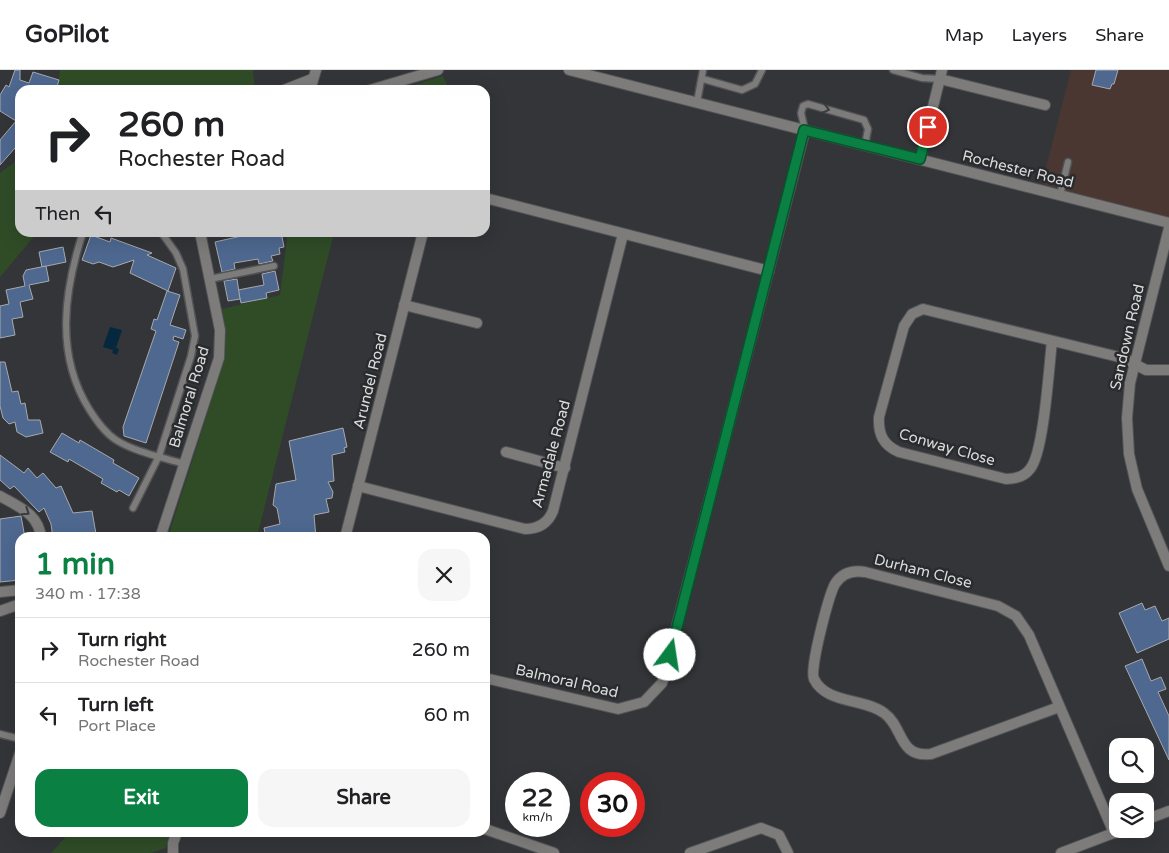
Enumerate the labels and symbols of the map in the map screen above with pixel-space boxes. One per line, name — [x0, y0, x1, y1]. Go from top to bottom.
one-way arrow — [822, 103, 830, 114]
pin — [907, 106, 949, 148]
street label: Rochester Road — [961, 146, 1075, 192]
street label: Sandown Road — [1106, 282, 1148, 392]
street label: Arundel Road — [349, 331, 391, 431]
street label: Balmoral Road — [165, 344, 213, 450]
street label: Armadale Road — [528, 398, 574, 510]
street label: Conway Close — [897, 425, 997, 469]
one-way arrow — [21, 506, 30, 515]
street label: Durham Close — [872, 550, 974, 592]
position arrow — [643, 628, 695, 680]
street label: Balmoral Road — [514, 660, 620, 702]
speed limit sign: 30 — [580, 772, 645, 837]

